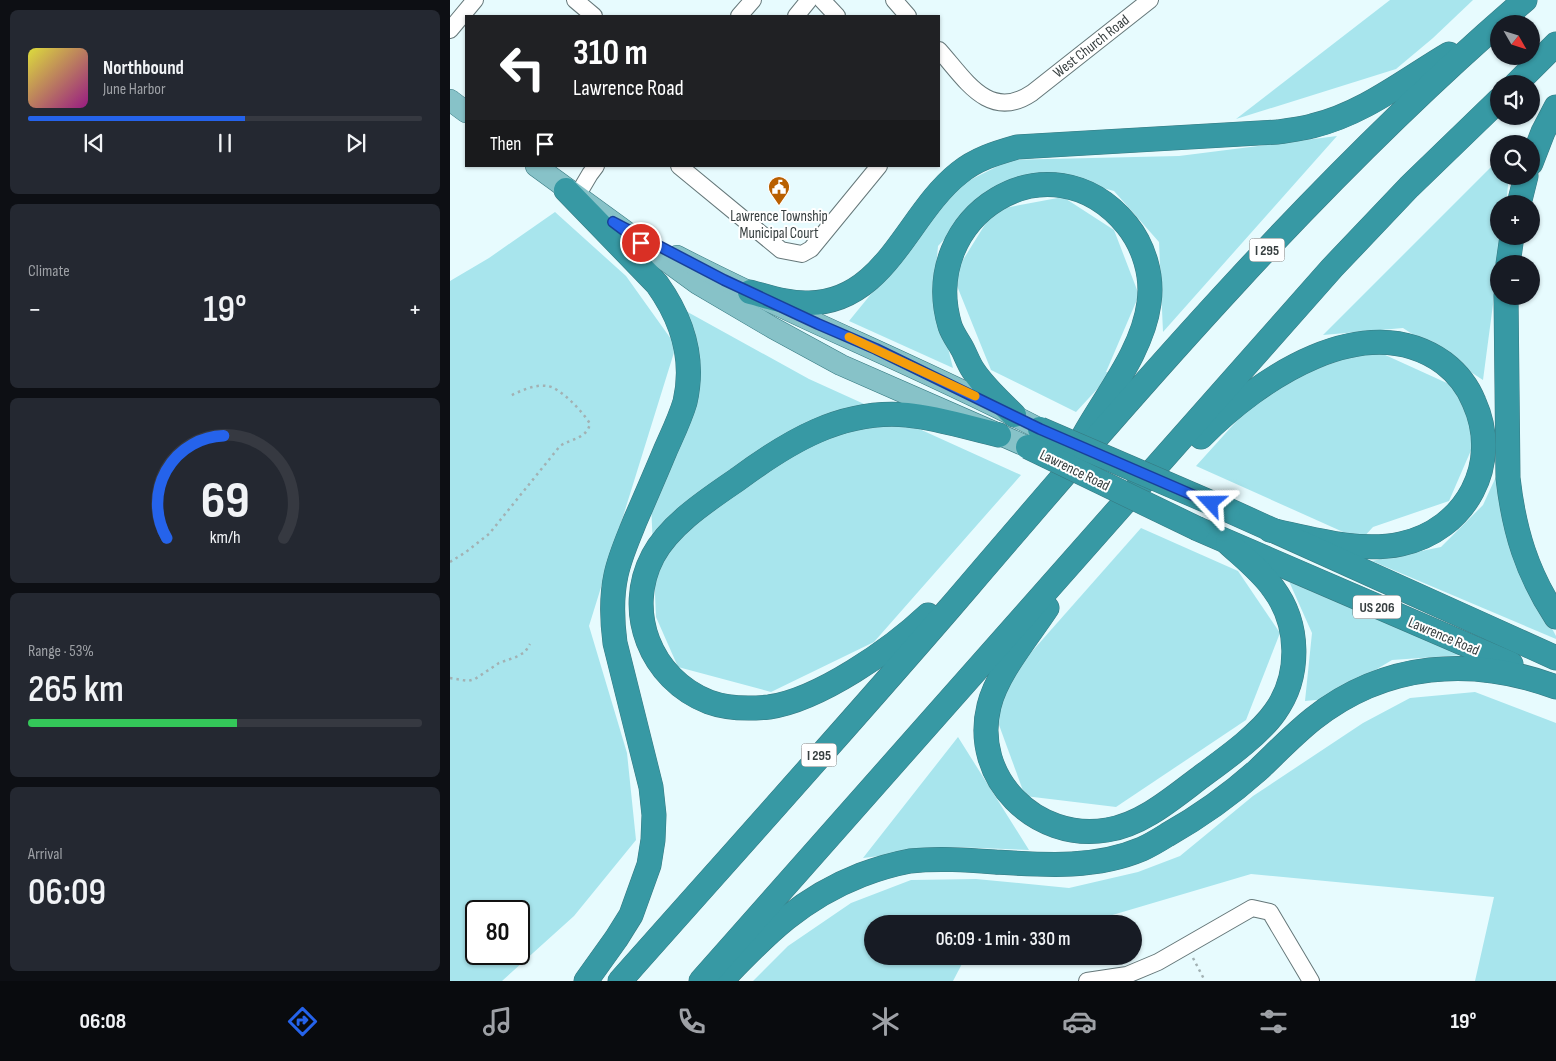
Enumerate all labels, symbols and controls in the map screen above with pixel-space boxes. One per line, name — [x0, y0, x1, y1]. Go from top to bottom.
street label: West Church Road — [1049, 11, 1133, 82]
north arrow — [1490, 15, 1540, 65]
map controls — [1490, 15, 1540, 305]
text: 310 m — [573, 32, 648, 75]
icon: left — [490, 35, 555, 100]
text: Northbound — [103, 57, 184, 80]
text: Lawrence Road — [573, 75, 684, 102]
button: sound — [1490, 75, 1540, 125]
text: June Harbor — [103, 80, 166, 99]
icon: previous — [80, 129, 108, 157]
icon: pause — [211, 129, 239, 157]
icon: next — [342, 129, 370, 157]
icon: arrive — [531, 130, 559, 158]
text: Then — [490, 133, 521, 156]
button: search — [1490, 135, 1540, 185]
public building icon: Lawrence Township Municipal Court — [767, 175, 791, 206]
button: + — [1490, 195, 1540, 245]
place label: Lawrence Township Municipal Court — [730, 207, 828, 243]
pin — [620, 222, 662, 264]
icon: arrive — [627, 229, 655, 257]
road number: I 295 — [1250, 238, 1284, 262]
button: − — [1490, 255, 1540, 305]
text: Climate — [28, 262, 70, 281]
text: 19° — [203, 287, 247, 332]
text: − — [28, 293, 42, 326]
text: + — [408, 293, 422, 326]
street label: Lawrence Road — [1037, 445, 1113, 496]
text: 69 — [201, 470, 249, 533]
position arrow — [1184, 476, 1236, 528]
text: km/h — [210, 527, 240, 548]
road number: US 206 — [1353, 596, 1401, 618]
street label: Lawrence Road — [1405, 613, 1482, 660]
text: Range · 53% — [28, 642, 94, 661]
text: 265 km — [28, 667, 124, 712]
road number: I 295 — [802, 744, 836, 766]
text: Arrival — [28, 845, 62, 864]
text: 06:09 — [28, 870, 106, 915]
speed limit sign: 80 — [465, 900, 530, 965]
text: 06:09 · 1 min · 330 m — [936, 928, 1070, 951]
icon: directions — [285, 1004, 320, 1039]
icon: music — [480, 1004, 515, 1039]
icon: phone — [674, 1004, 709, 1039]
icon: climate — [868, 1004, 903, 1039]
icon: car — [1062, 1004, 1097, 1039]
icon: filters — [1256, 1004, 1291, 1039]
text: 06:08 — [80, 1008, 126, 1035]
text: 19° — [1450, 1008, 1476, 1035]

